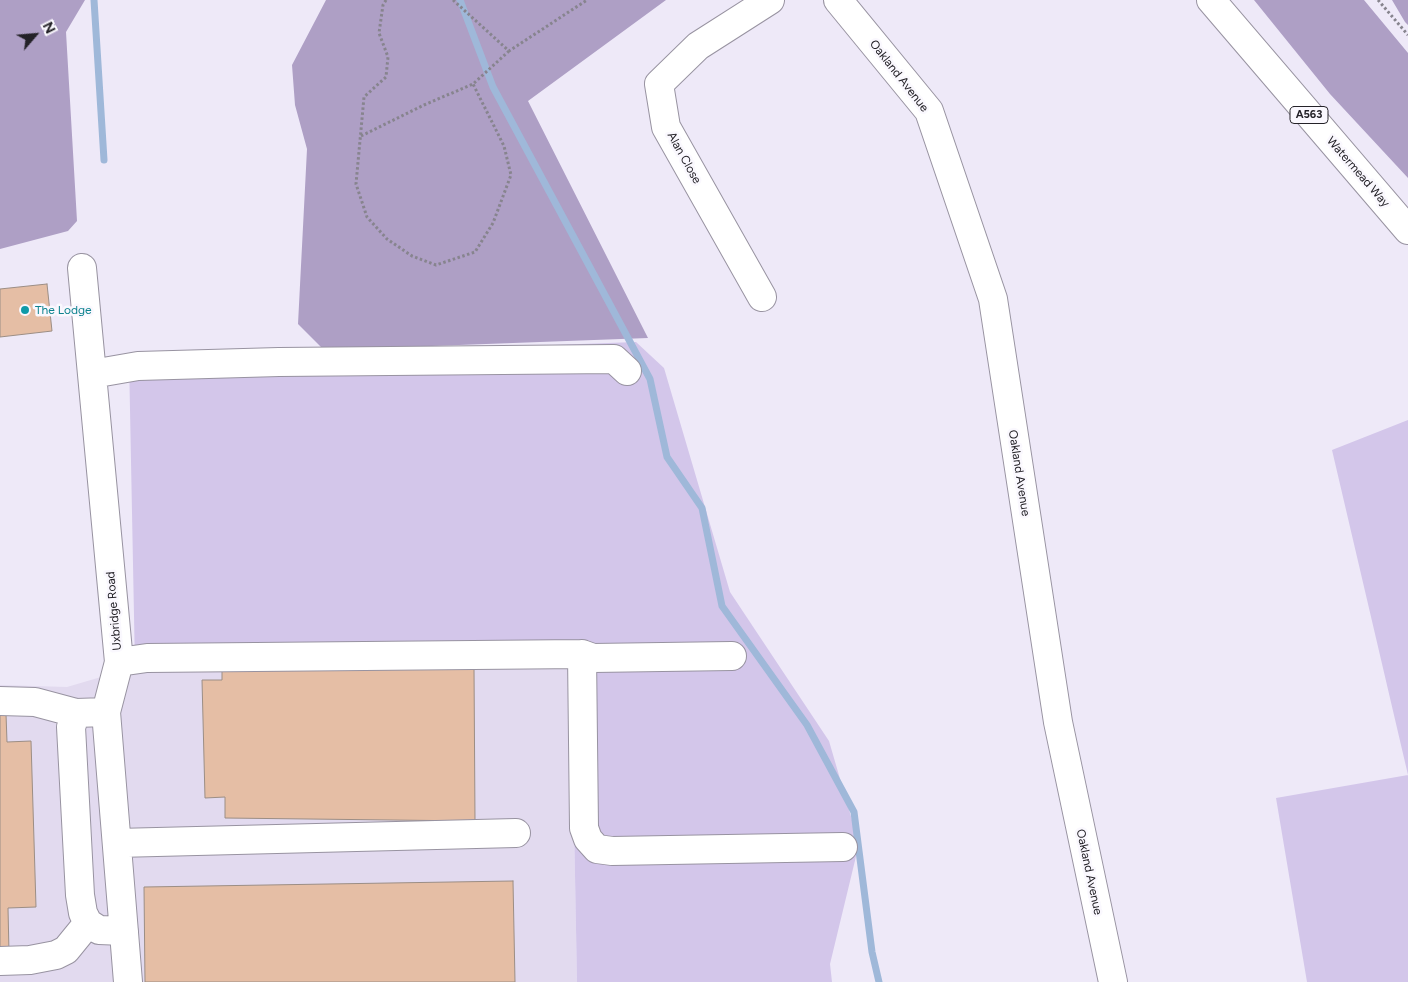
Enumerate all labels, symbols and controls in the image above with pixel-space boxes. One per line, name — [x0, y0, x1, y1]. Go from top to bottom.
north arrow — [10, 10, 60, 60]
text: N — [39, 19, 59, 37]
street label: Oakland Avenue — [866, 37, 932, 115]
road number: A563 — [1290, 106, 1328, 124]
street label: Alan Close — [664, 130, 704, 186]
street label: Watermead Way — [1324, 134, 1392, 210]
place label: The Lodge — [35, 303, 92, 317]
marker: The Lodge — [19, 304, 31, 316]
street label: Oakland Avenue — [1005, 429, 1033, 517]
street label: Uxbridge Road — [103, 571, 125, 651]
street label: Oakland Avenue — [1073, 828, 1105, 916]

